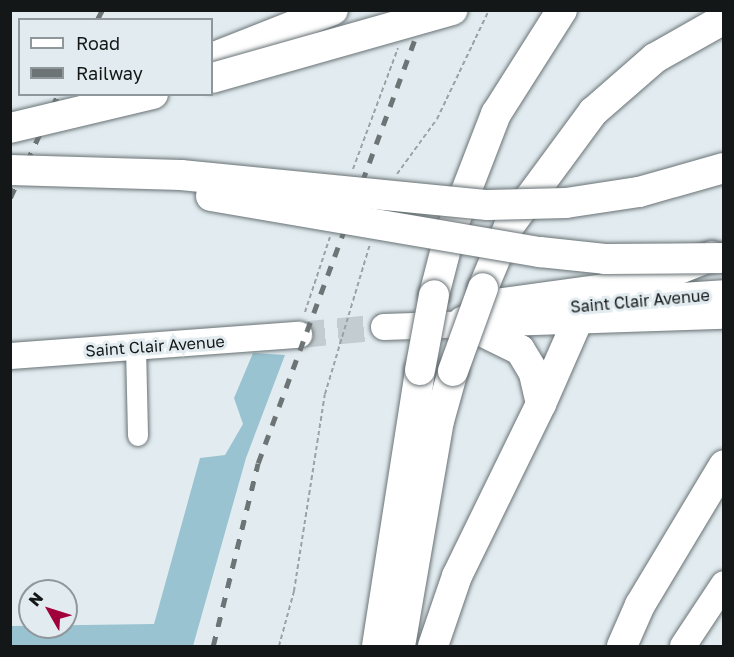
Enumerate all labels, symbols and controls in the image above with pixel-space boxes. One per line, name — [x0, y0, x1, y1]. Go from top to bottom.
legend — [18, 18, 213, 96]
text: Road — [76, 32, 120, 54]
text: Railway — [76, 62, 143, 84]
street label: Saint Clair Avenue — [570, 285, 710, 317]
street label: Saint Clair Avenue — [85, 332, 225, 360]
north arrow — [18, 579, 78, 639]
text: N — [24, 588, 47, 610]

